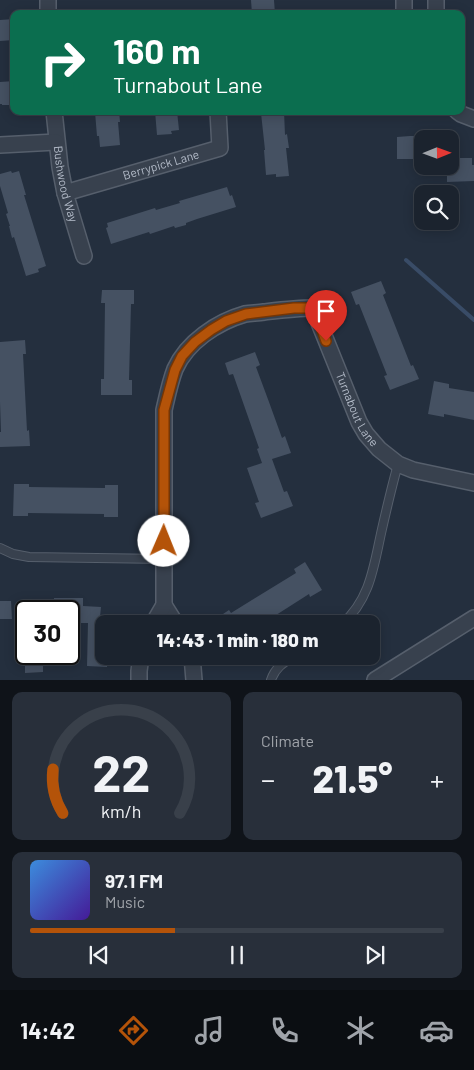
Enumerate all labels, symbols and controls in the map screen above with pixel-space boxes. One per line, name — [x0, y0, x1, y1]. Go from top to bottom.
text: 160 m — [113, 29, 200, 71]
icon: right — [30, 30, 95, 95]
text: Turnabout Lane — [113, 71, 263, 97]
north arrow — [414, 130, 459, 175]
map controls — [414, 130, 459, 230]
street label: Bushwood Way — [52, 145, 82, 224]
street label: Berrypick Lane — [121, 146, 200, 182]
button: search — [414, 185, 459, 230]
pin — [305, 290, 347, 341]
icon: arrive — [312, 297, 340, 325]
street label: Turnabout Lane — [334, 370, 382, 449]
position arrow — [137, 514, 189, 566]
speed limit sign: 30 — [15, 600, 80, 665]
text: 14:43 · 1 min · 180 m — [157, 628, 319, 651]
text: Climate — [261, 731, 314, 750]
text: 22 — [92, 740, 151, 802]
text: 21.5° — [312, 755, 393, 801]
text: − — [261, 762, 275, 796]
text: + — [430, 762, 444, 796]
text: km/h — [101, 800, 142, 822]
text: 97.1 FM — [105, 869, 163, 892]
text: Music — [105, 892, 145, 911]
icon: previous — [85, 941, 113, 969]
icon: pause — [223, 941, 251, 969]
icon: next — [361, 941, 389, 969]
icon: directions — [116, 1013, 151, 1048]
icon: music — [192, 1013, 227, 1048]
icon: phone — [267, 1013, 302, 1048]
icon: climate — [343, 1013, 378, 1048]
icon: car — [419, 1013, 454, 1048]
text: 14:42 — [20, 1017, 75, 1043]

